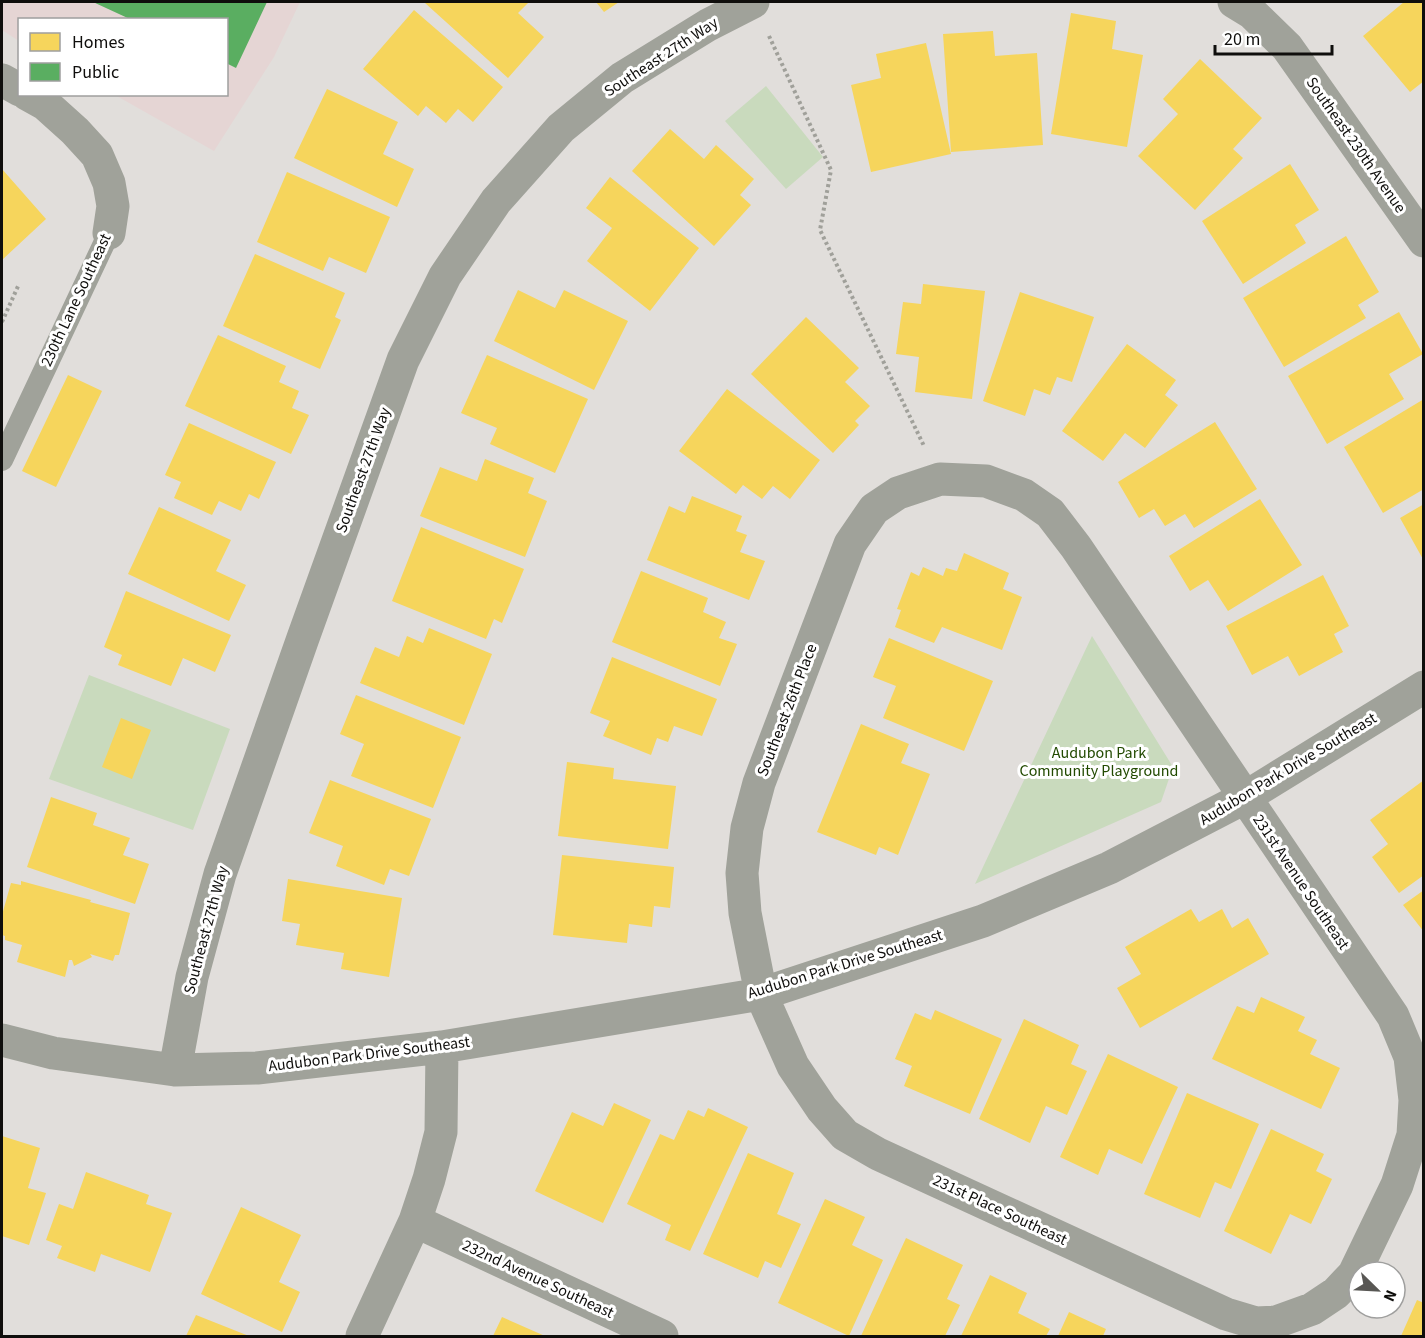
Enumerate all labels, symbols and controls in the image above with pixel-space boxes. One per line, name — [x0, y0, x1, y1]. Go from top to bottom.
street label: Southeast 27th Way — [600, 12, 723, 102]
legend — [18, 18, 228, 96]
scale bar — [1215, 18, 1332, 56]
text: 20 m — [1224, 27, 1260, 52]
text: Homes — [72, 30, 125, 55]
text: Public — [72, 60, 119, 85]
street label: Southeast 230th Avenue — [1301, 73, 1411, 217]
street label: 230th Lane Southeast — [35, 229, 117, 370]
street label: Southeast 27th Way — [330, 404, 396, 536]
street label: Southeast 26th Place — [752, 641, 822, 779]
street label: Audubon Park Drive Southeast — [1195, 707, 1381, 831]
park label: Audubon Park Community Playground — [1020, 742, 1178, 782]
street label: 231st Avenue Southeast — [1247, 810, 1355, 955]
street label: Southeast 27th Way — [178, 863, 234, 997]
street label: Audubon Park Drive Southeast — [745, 924, 946, 1004]
street label: Audubon Park Drive Southeast — [267, 1031, 472, 1077]
street label: 231st Place Southeast — [929, 1169, 1071, 1251]
street label: 232nd Avenue Southeast — [459, 1234, 618, 1324]
north arrow — [1347, 1260, 1407, 1320]
text: N — [1378, 1286, 1402, 1305]

